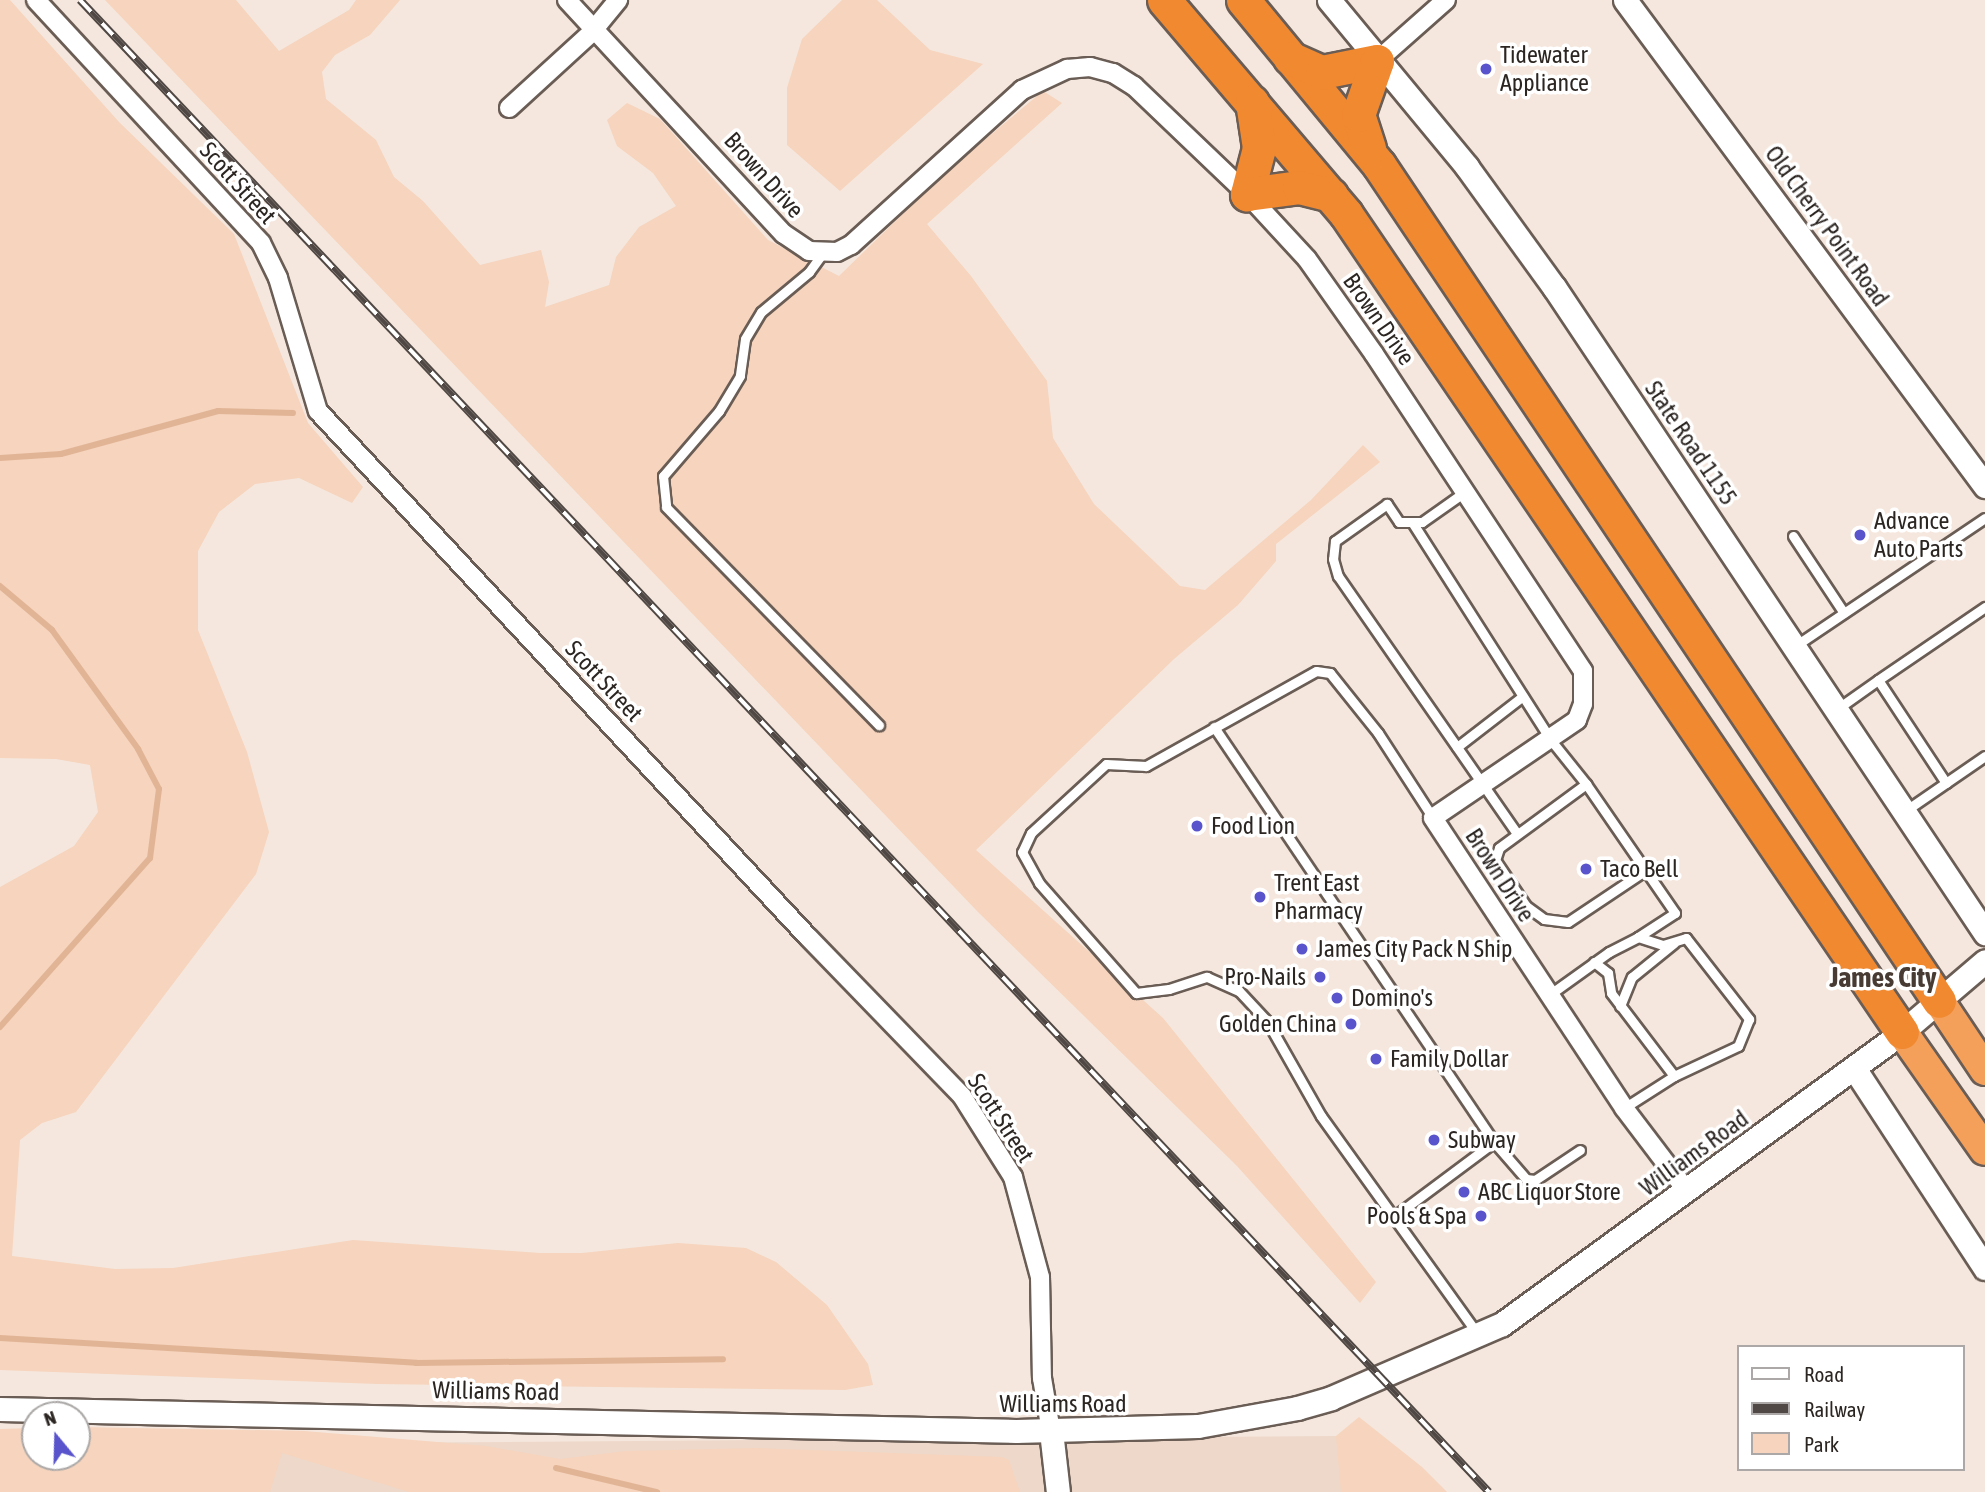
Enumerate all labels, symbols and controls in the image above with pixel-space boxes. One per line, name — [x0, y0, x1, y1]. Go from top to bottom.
place label: Tidewater Appliance — [1500, 41, 1589, 97]
marker: Tidewater Appliance — [1478, 61, 1494, 77]
street label: Brown Drive — [718, 126, 810, 224]
street label: Scott Street — [194, 136, 282, 230]
street label: Old Cherry Point Road — [1759, 140, 1895, 312]
street label: Brown Drive — [1337, 268, 1421, 370]
street label: State Road 1155 — [1639, 376, 1743, 510]
place label: Advance Auto Parts — [1874, 507, 1963, 563]
marker: Advance Auto Parts — [1852, 527, 1868, 543]
street label: Scott Street — [559, 635, 649, 727]
place label: Food Lion — [1211, 812, 1295, 840]
marker: Food Lion — [1189, 818, 1205, 834]
street label: Brown Drive — [1459, 823, 1541, 927]
place label: Taco Bell — [1600, 855, 1678, 883]
marker: Taco Bell — [1578, 861, 1594, 877]
place label: Trent East Pharmacy — [1274, 869, 1363, 925]
marker: Trent East Pharmacy — [1252, 889, 1268, 905]
place label: James City Pack N Ship — [1316, 935, 1512, 963]
marker: James City Pack N Ship — [1294, 941, 1310, 957]
district label: James City — [1829, 960, 1937, 994]
place label: Pro-Nails — [1224, 963, 1306, 991]
marker: Pro-Nails — [1312, 969, 1328, 985]
place label: Domino's — [1351, 984, 1433, 1012]
marker: Domino's — [1329, 990, 1345, 1006]
place label: Golden China — [1219, 1010, 1337, 1038]
marker: Golden China — [1343, 1016, 1359, 1032]
place label: Family Dollar — [1390, 1045, 1508, 1073]
marker: Family Dollar — [1368, 1051, 1384, 1067]
street label: Scott Street — [962, 1068, 1040, 1168]
street label: Williams Road — [1634, 1104, 1754, 1202]
place label: Subway — [1448, 1126, 1516, 1154]
marker: Subway — [1426, 1132, 1442, 1148]
place label: ABC Liquor Store — [1478, 1178, 1621, 1206]
marker: ABC Liquor Store — [1456, 1184, 1472, 1200]
place label: Pools & Spa — [1366, 1202, 1467, 1230]
marker: Pools & Spa — [1473, 1208, 1489, 1224]
legend — [1736, 1345, 1964, 1471]
text: Road — [1804, 1362, 1844, 1386]
street label: Williams Road — [432, 1375, 560, 1407]
street label: Williams Road — [999, 1390, 1127, 1418]
text: Railway — [1804, 1397, 1865, 1421]
north arrow — [21, 1401, 91, 1471]
text: N — [41, 1406, 59, 1430]
text: Park — [1804, 1432, 1839, 1456]

